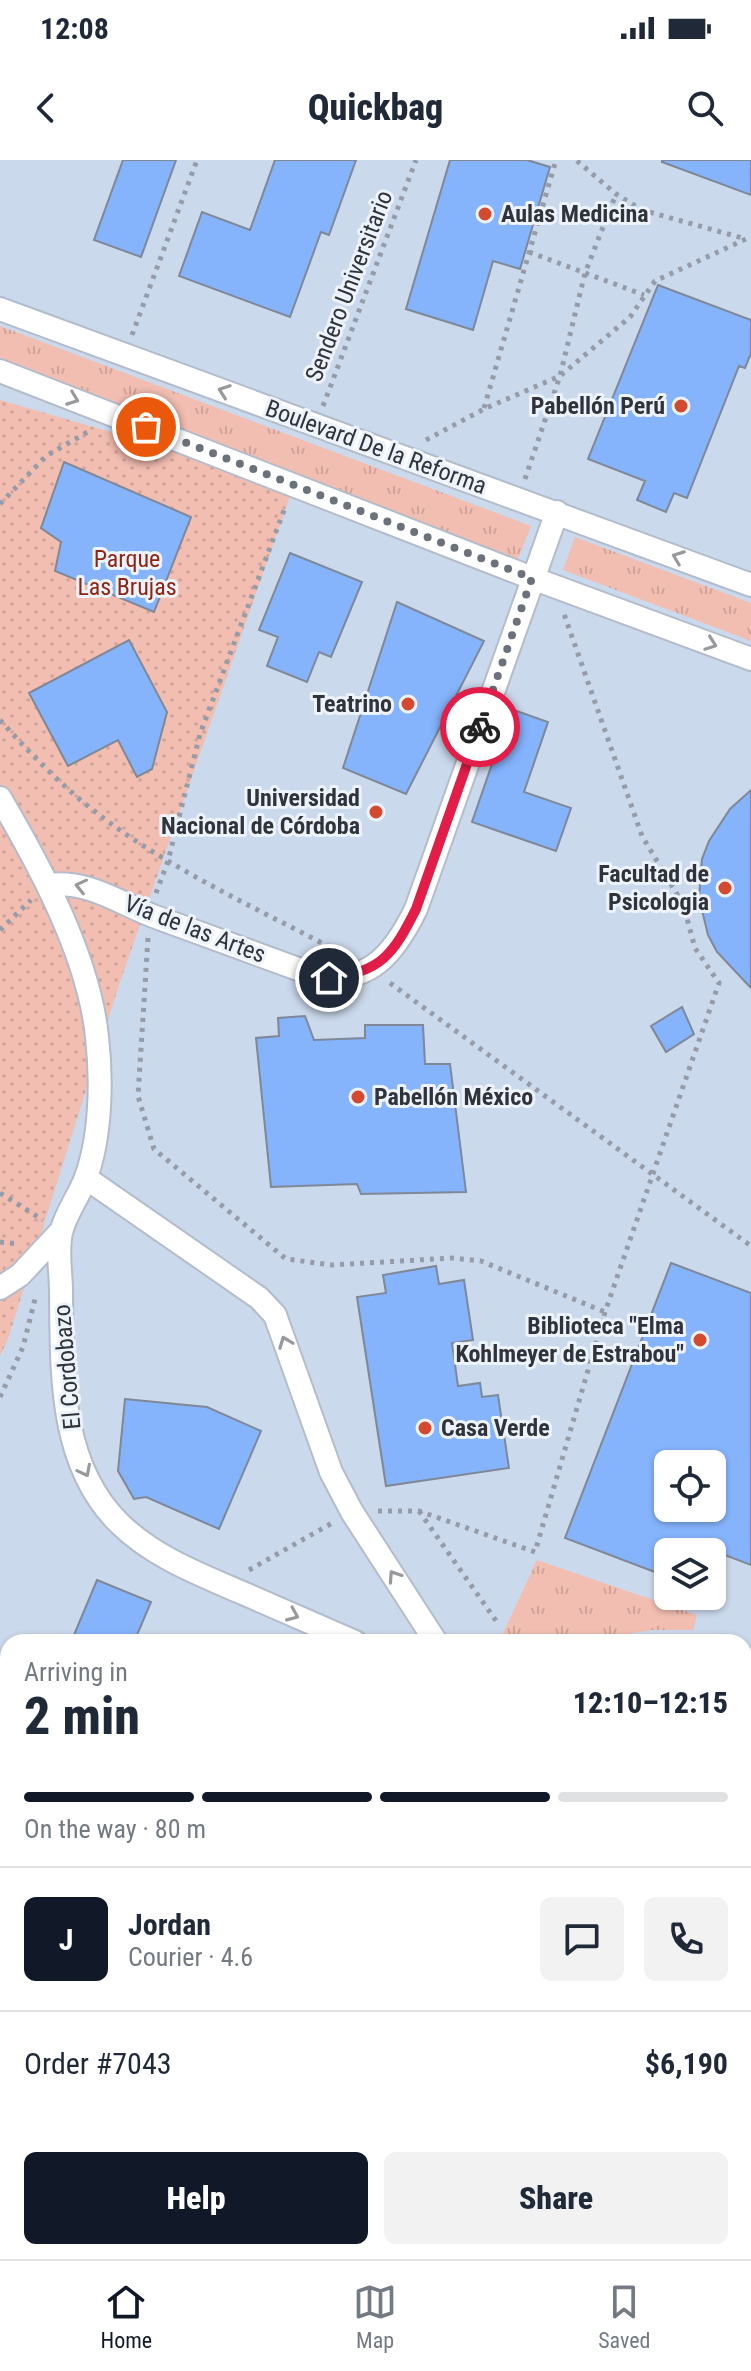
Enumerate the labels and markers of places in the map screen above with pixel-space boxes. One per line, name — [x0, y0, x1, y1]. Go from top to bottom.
place label: Aulas Medicina — [501, 200, 649, 228]
marker: Aulas Medicina — [476, 205, 494, 223]
place label: Pabellón Perú — [531, 392, 665, 420]
pin — [112, 393, 180, 461]
marker: Pabellón Perú — [672, 397, 690, 415]
place label: Teatrino — [312, 690, 392, 718]
marker: Teatrino — [399, 695, 417, 713]
place label: Universidad Nacional de Córdoba — [161, 784, 360, 840]
marker: Universidad Nacional de Córdoba — [367, 803, 385, 821]
place label: Facultad de Psicologia — [598, 860, 709, 916]
marker: Facultad de Psicologia — [716, 879, 734, 897]
pin — [295, 944, 363, 1012]
place label: Pabellón México — [374, 1083, 533, 1111]
marker: Pabellón México — [349, 1088, 367, 1106]
place label: Biblioteca "Elma Kohlmeyer de Estrabou" — [455, 1312, 684, 1368]
marker: Biblioteca "Elma Kohlmeyer de Estrabou" — [691, 1331, 709, 1349]
place label: Casa Verde — [441, 1414, 550, 1442]
marker: Casa Verde — [416, 1419, 434, 1437]

